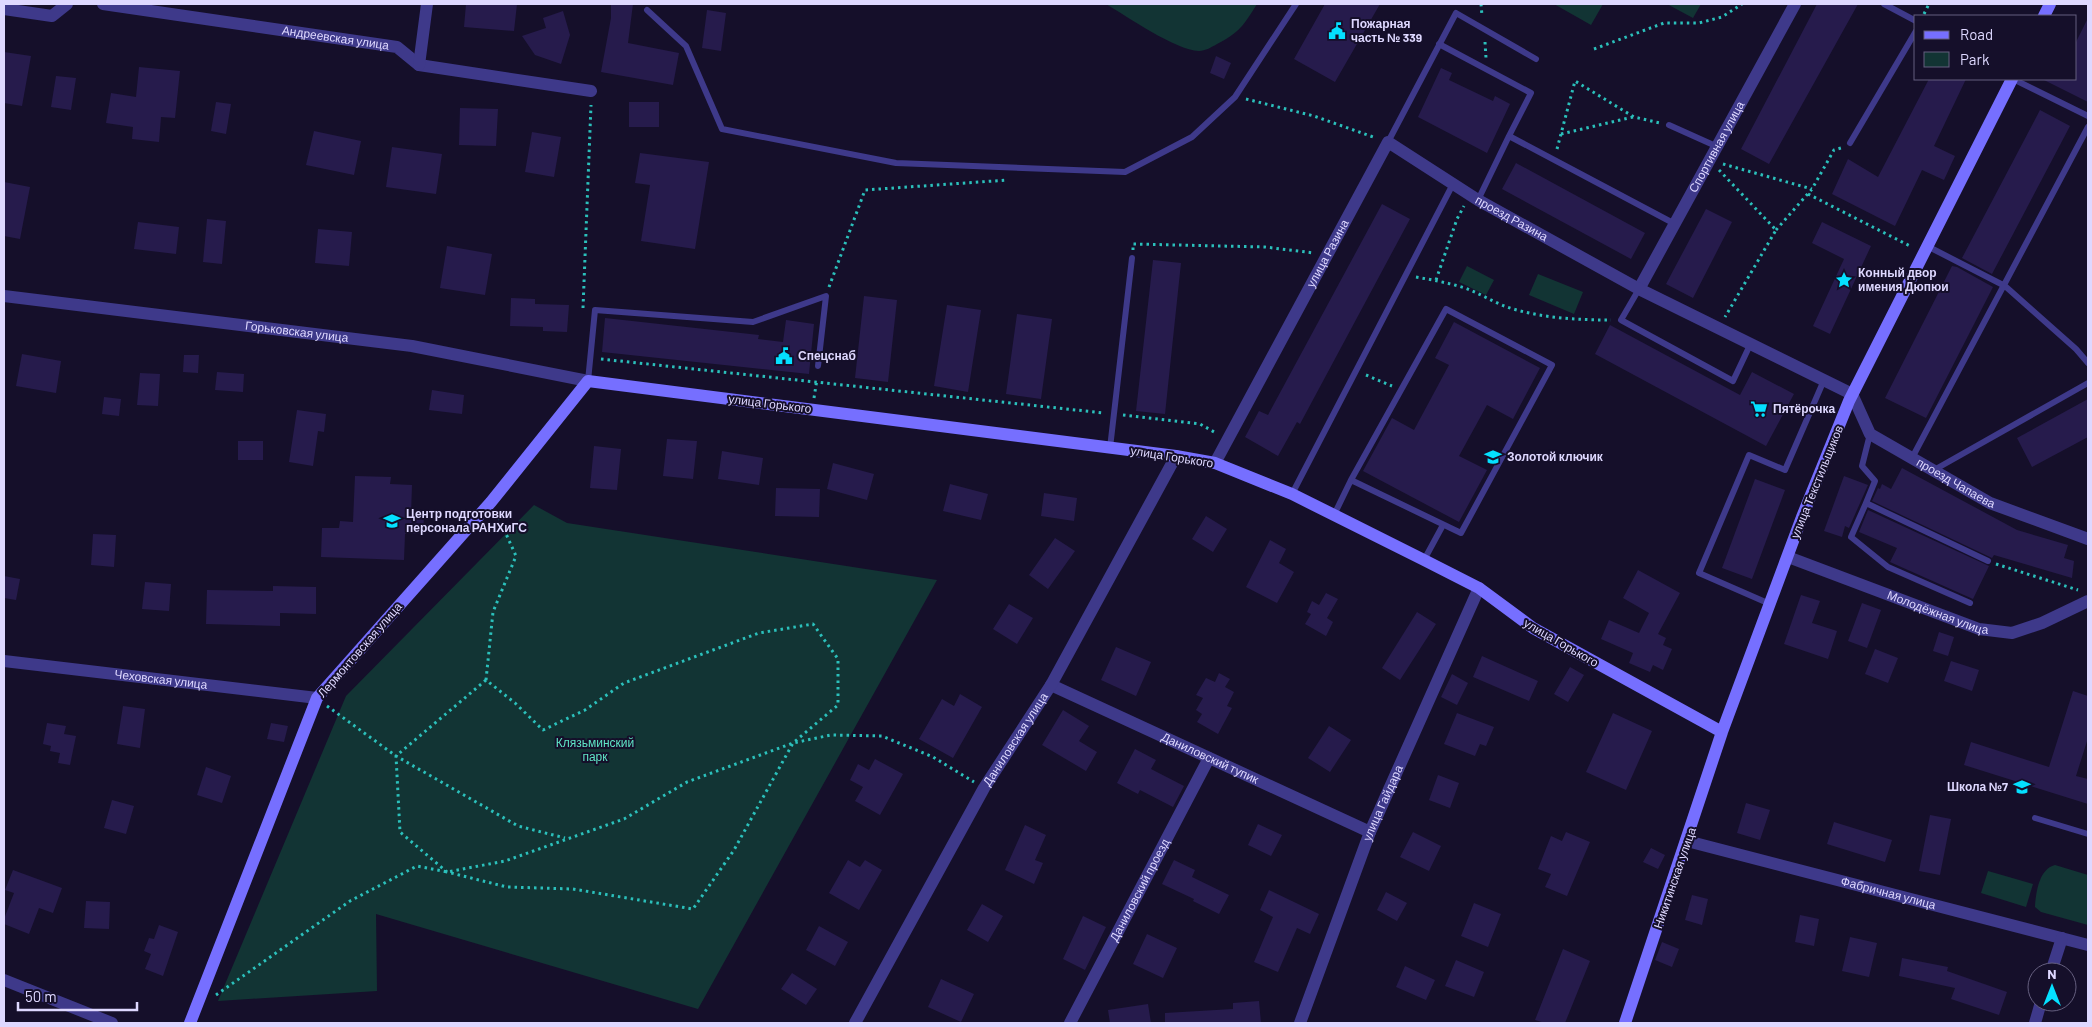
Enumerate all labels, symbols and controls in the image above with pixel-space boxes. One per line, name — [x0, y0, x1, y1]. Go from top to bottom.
legend — [1914, 15, 2077, 80]
place label: Пожарная часть № 339 — [1351, 16, 1422, 44]
public building icon: Пожарная часть № 339 — [1327, 21, 1347, 41]
street label: Андреевская улица — [281, 22, 390, 52]
text: Road — [1960, 25, 1993, 43]
text: Park — [1960, 50, 1990, 68]
street label: Спортивная улица — [1685, 98, 1747, 195]
street label: проезд Разина — [1473, 192, 1551, 243]
street label: улица Разина — [1303, 216, 1351, 290]
place label: Конный двор имения Дюпюи — [1858, 265, 1949, 294]
place icon: Конный двор имения Дюпюи — [1834, 270, 1854, 290]
street label: Горьковская улица — [245, 318, 350, 344]
public building icon: Спецснаб — [774, 346, 794, 366]
place label: Спецснаб — [798, 348, 856, 363]
street label: улица Горького — [728, 391, 813, 416]
supermarket icon: Пятёрочка — [1749, 399, 1769, 419]
place label: Пятёрочка — [1773, 401, 1836, 416]
street label: улица Текстильщиков — [1787, 423, 1846, 541]
street label: улица Горького — [1130, 443, 1215, 470]
school or university icon: Золотой ключик — [1483, 447, 1503, 467]
place label: Золотой ключик — [1507, 449, 1604, 463]
street label: проезд Чапаева — [1914, 454, 1998, 510]
place label: Центр подготовки персонала РАНХиГС — [406, 506, 527, 535]
school or university icon: Центр подготовки персонала РАНХиГС — [382, 511, 402, 531]
street label: Молодёжная улица — [1885, 587, 1990, 637]
street label: Лермонтовская улица — [314, 599, 405, 700]
street label: улица Горького — [1521, 615, 1601, 670]
street label: Чеховская улица — [114, 666, 209, 691]
street label: Даниловская улица — [979, 689, 1050, 789]
street label: Даниловский тупик — [1159, 729, 1262, 786]
park label: Клязьминский парк — [556, 735, 634, 764]
street label: улица Гайдара — [1359, 762, 1405, 843]
school or university icon: Школа №7 — [2012, 777, 2032, 797]
place label: Школа №7 — [1947, 779, 2008, 793]
street label: Никитинская улица — [1650, 825, 1699, 931]
street label: Даниловский проезд — [1106, 836, 1172, 944]
street label: Фабричная улица — [1840, 873, 1938, 911]
north arrow — [2027, 962, 2077, 1012]
text: N — [2047, 965, 2057, 982]
scale bar — [18, 980, 136, 1012]
text: 50 m — [25, 987, 57, 1005]

